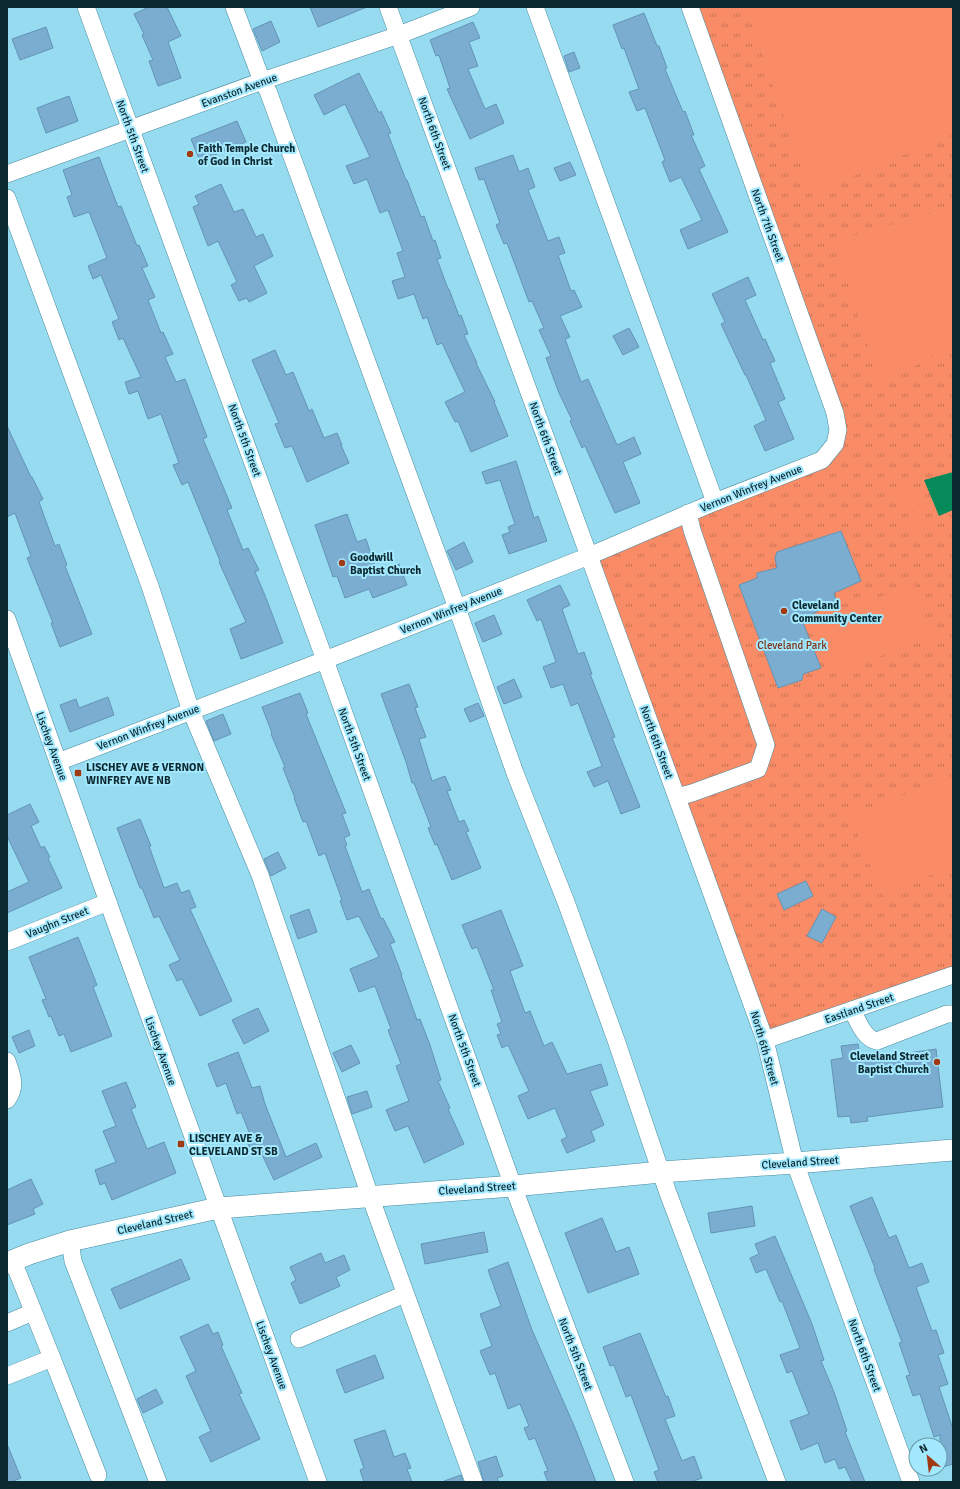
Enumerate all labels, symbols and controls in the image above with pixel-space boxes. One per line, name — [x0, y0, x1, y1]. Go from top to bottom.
street label: Evanston Avenue — [199, 71, 279, 110]
street label: North 6th Street — [415, 95, 454, 172]
street label: North 5th Street — [113, 98, 152, 175]
place label: Faith Temple Church of God in Christ — [198, 142, 295, 168]
marker: Faith Temple Church of God in Christ — [185, 149, 195, 159]
street label: North 7th Street — [748, 187, 787, 264]
street label: North 6th Street — [526, 400, 565, 477]
street label: North 5th Street — [225, 402, 264, 479]
street label: Vernon Winfrey Avenue — [698, 462, 804, 515]
place label: Goodwill Baptist Church — [350, 551, 421, 577]
marker: Goodwill Baptist Church — [337, 558, 347, 568]
street label: Vernon Winfrey Avenue — [398, 584, 504, 637]
place label: Cleveland Community Center — [792, 599, 882, 625]
marker: Cleveland Community Center — [779, 606, 789, 616]
park label: Cleveland Park — [757, 639, 827, 652]
street label: Vernon Winfrey Avenue — [95, 702, 201, 753]
street label: North 6th Street — [637, 704, 676, 781]
street label: North 5th Street — [335, 706, 374, 783]
street label: Lischey Avenue — [33, 710, 70, 782]
place label: LISCHEY AVE & VERNON WINFREY AVE NB — [86, 761, 204, 787]
marker: LISCHEY AVE & VERNON WINFREY AVE NB — [73, 768, 83, 778]
street label: Vaughn Street — [24, 904, 91, 941]
street label: Eastland Street — [823, 991, 896, 1026]
street label: North 6th Street — [748, 1010, 781, 1087]
street label: North 5th Street — [445, 1012, 484, 1089]
street label: Lischey Avenue — [142, 1015, 179, 1087]
place label: Cleveland Street Baptist Church — [850, 1050, 929, 1076]
marker: Cleveland Street Baptist Church — [932, 1057, 942, 1067]
place label: LISCHEY AVE & CLEVELAND ST SB — [189, 1132, 278, 1158]
marker: LISCHEY AVE & CLEVELAND ST SB — [176, 1139, 186, 1149]
street label: Cleveland Street — [761, 1153, 839, 1172]
street label: Cleveland Street — [438, 1179, 516, 1198]
street label: Cleveland Street — [116, 1207, 194, 1238]
street label: North 5th Street — [556, 1316, 595, 1392]
street label: North 6th Street — [845, 1317, 884, 1394]
street label: Lischey Avenue — [253, 1319, 290, 1391]
north arrow — [908, 1437, 948, 1477]
text: N — [917, 1441, 930, 1456]

